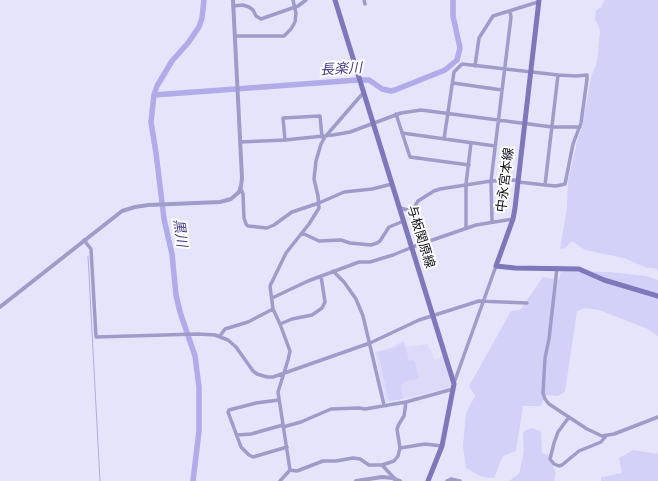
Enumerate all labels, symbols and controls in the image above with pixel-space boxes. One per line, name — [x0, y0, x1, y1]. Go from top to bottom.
water label: 長楽川 — [320, 61, 362, 79]
street label: 中永宮本線 — [494, 147, 518, 213]
street label: 与板関原線 — [403, 204, 437, 270]
water label: 黒川 — [169, 218, 189, 248]

